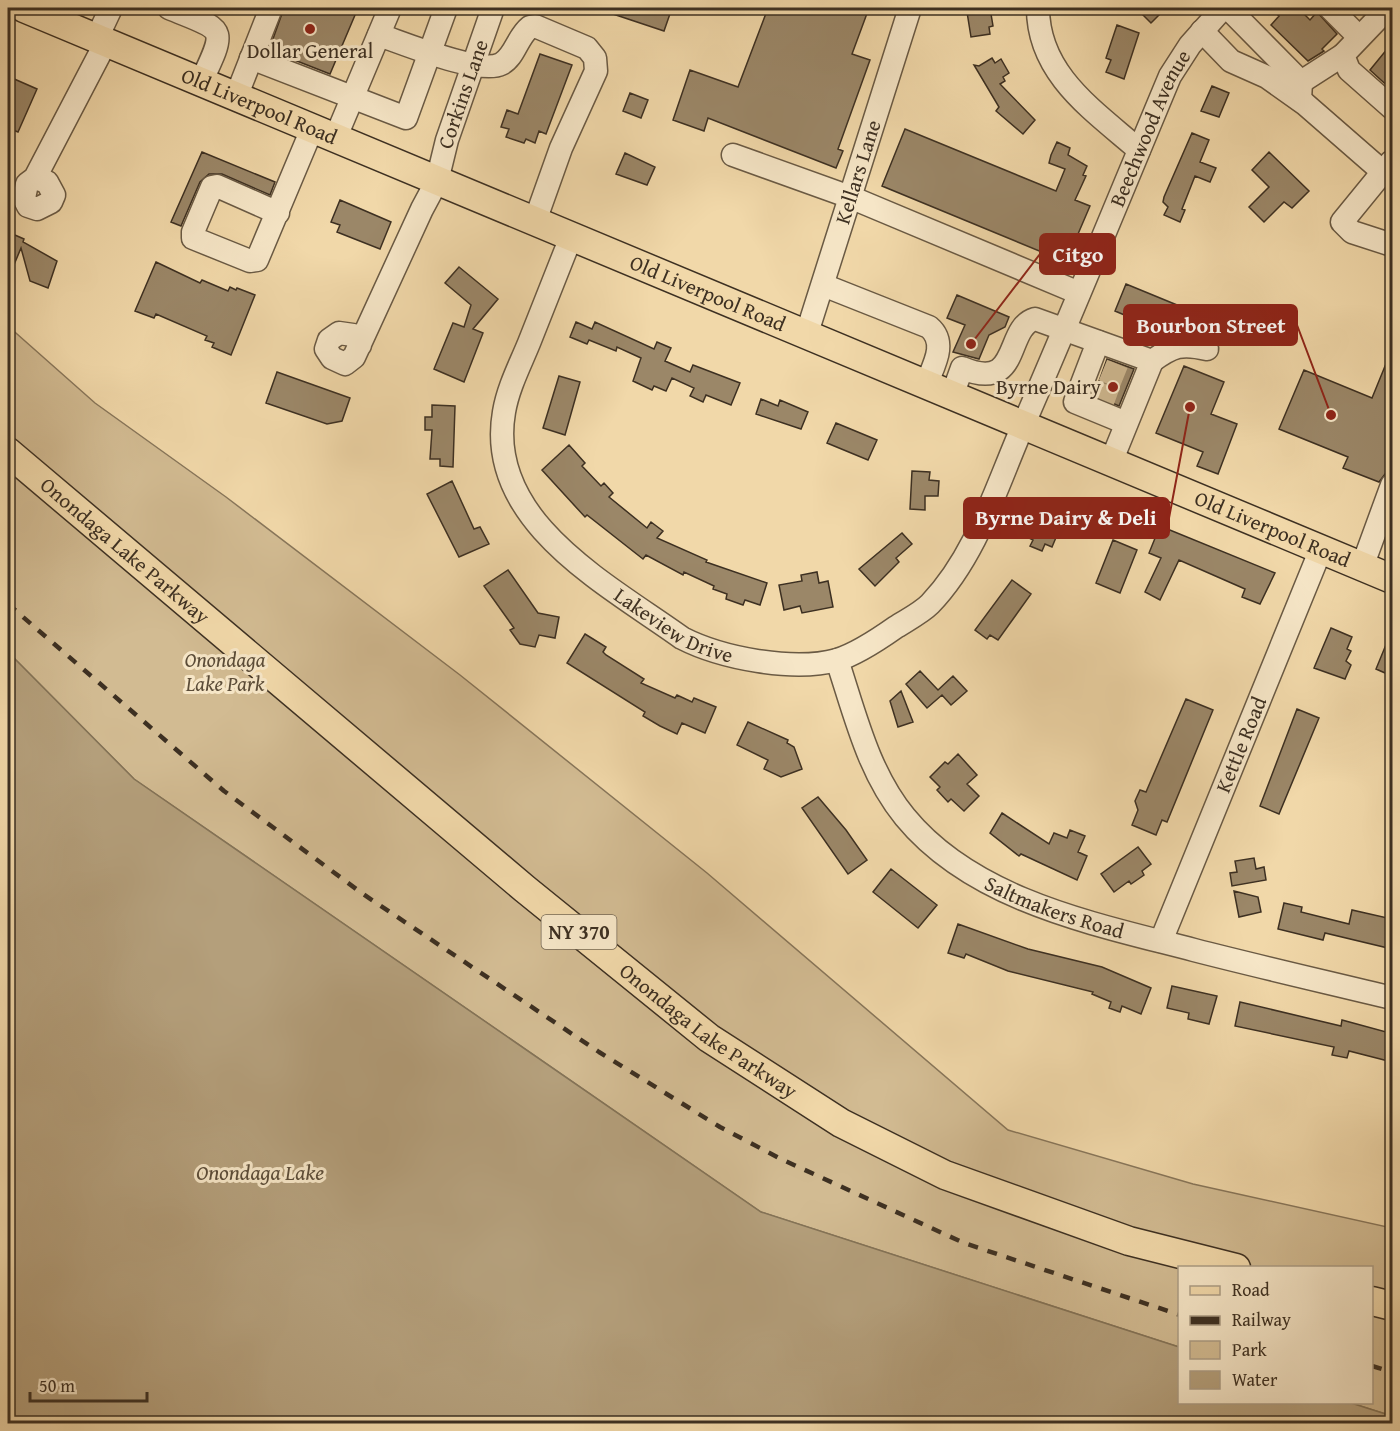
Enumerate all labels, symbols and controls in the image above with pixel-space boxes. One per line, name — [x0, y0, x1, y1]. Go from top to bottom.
marker: Dollar General — [303, 22, 317, 36]
place label: Dollar General — [247, 35, 373, 66]
street label: Corkins Lane — [429, 35, 496, 152]
street label: Beechwood Avenue — [1101, 43, 1198, 211]
street label: Old Liverpool Road — [177, 59, 343, 152]
street label: Kellars Lane — [826, 116, 889, 228]
callout: Citgo — [1040, 234, 1115, 274]
text: Citgo — [1053, 238, 1104, 270]
street label: Old Liverpool Road — [625, 247, 791, 340]
callout: Bourbon Street — [1124, 305, 1297, 345]
text: Bourbon Street — [1136, 309, 1286, 341]
place label: Byrne Dairy — [996, 371, 1102, 402]
marker: Byrne Dairy — [1106, 380, 1120, 394]
street label: Onondaga Lake Parkway — [34, 470, 217, 632]
street label: Old Liverpool Road — [1190, 482, 1356, 575]
callout: Byrne Dairy & Deli — [964, 498, 1169, 538]
text: Byrne Dairy & Deli — [975, 501, 1157, 533]
street label: Lakeview Drive — [608, 580, 736, 670]
park label: Onondaga Lake Park — [185, 644, 266, 699]
street label: Kettle Road — [1207, 691, 1274, 797]
street label: Saltmakers Road — [979, 868, 1128, 947]
road number: NY 370 — [542, 915, 616, 949]
street label: Onondaga Lake Parkway — [613, 955, 804, 1106]
water label: Onondaga Lake — [196, 1156, 324, 1188]
legend — [1178, 1266, 1373, 1404]
text: Road — [1232, 1276, 1270, 1303]
text: Railway — [1232, 1306, 1291, 1333]
text: Park — [1232, 1336, 1268, 1363]
scale bar — [30, 1365, 147, 1403]
text: Water — [1232, 1366, 1278, 1393]
text: 50 m — [39, 1372, 75, 1399]

